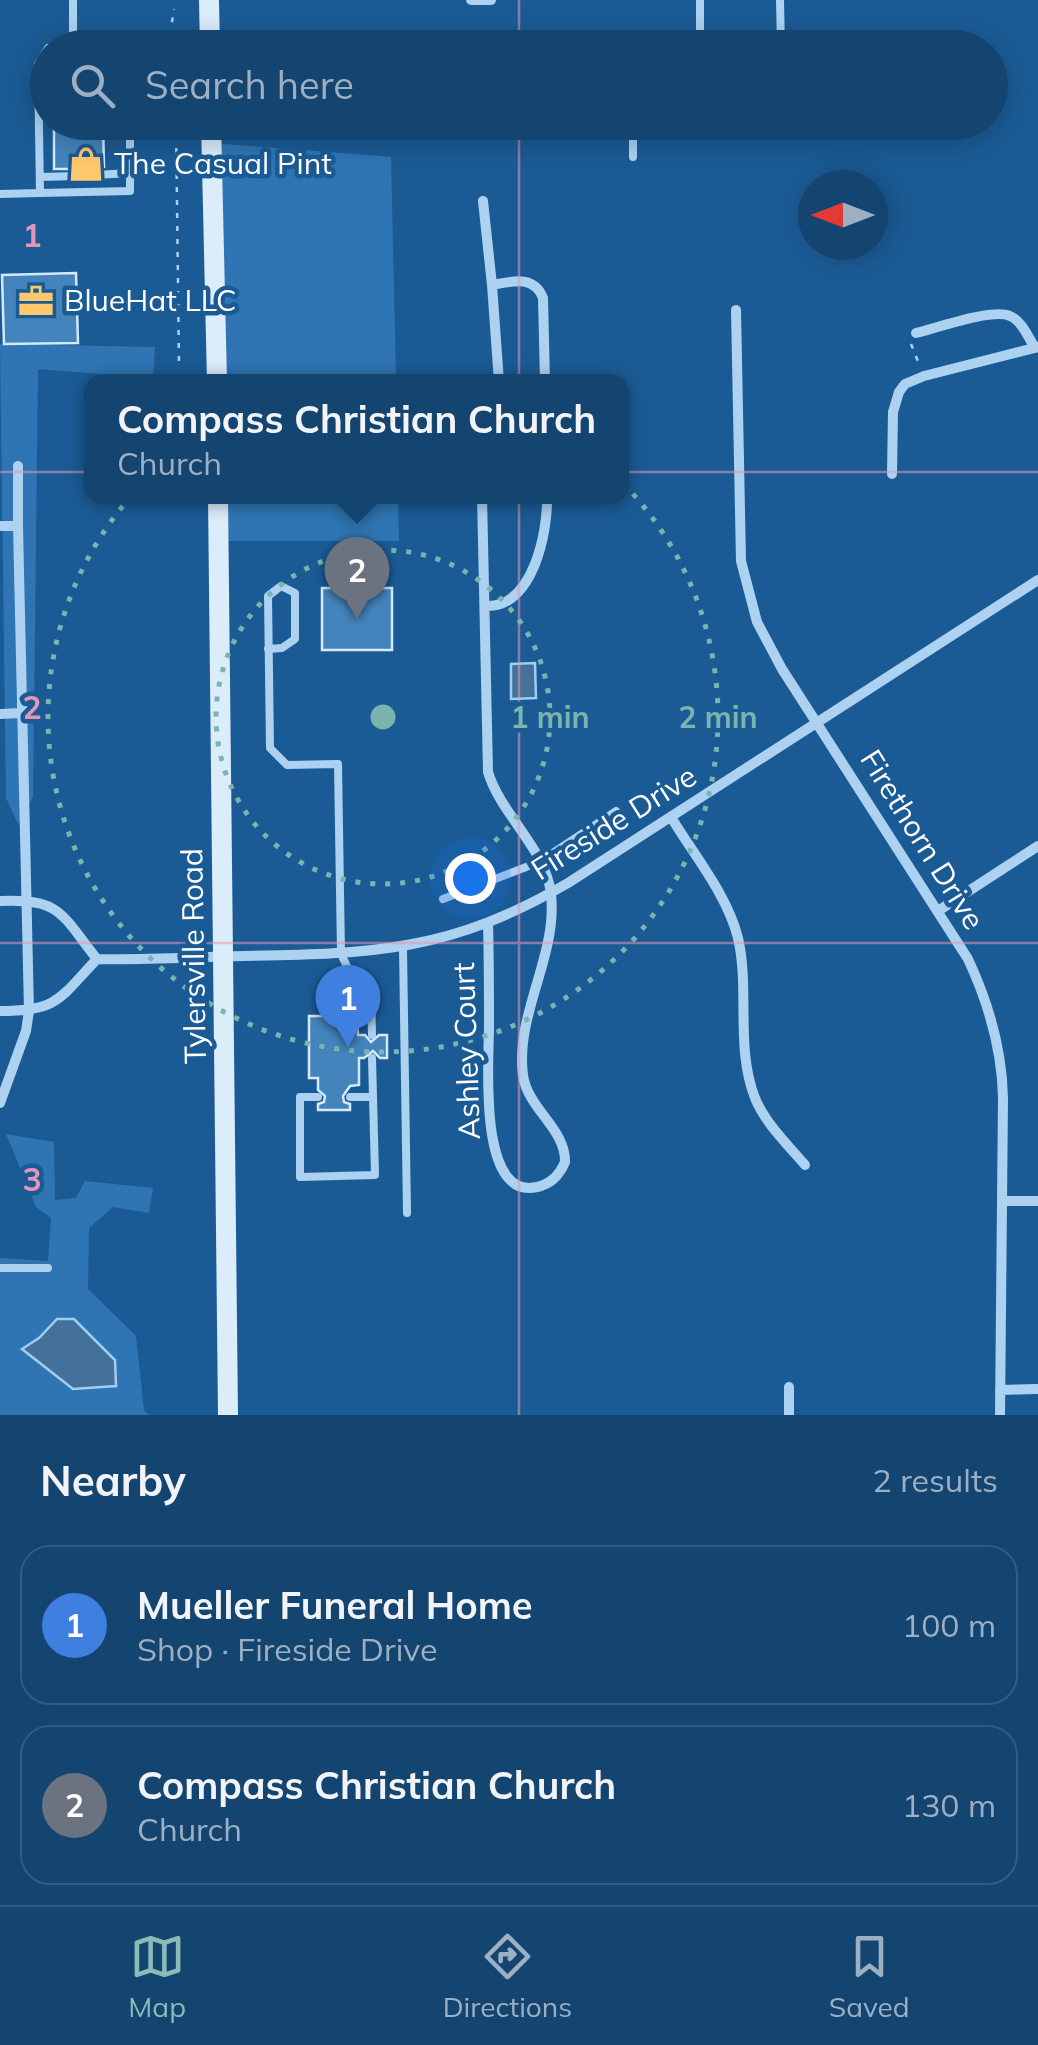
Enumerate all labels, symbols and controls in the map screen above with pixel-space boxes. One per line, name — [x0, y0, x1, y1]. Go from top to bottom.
search box — [30, 30, 1008, 140]
icon: search — [65, 58, 120, 113]
text: Search here — [145, 61, 354, 109]
place label: The Casual Pint — [114, 144, 332, 182]
shop icon: The Casual Pint — [67, 145, 105, 183]
north arrow — [798, 170, 888, 260]
text: 1 — [22, 215, 42, 255]
place label: BlueHat LLC — [64, 281, 237, 319]
office icon: BlueHat LLC — [17, 282, 55, 320]
popup — [84, 374, 629, 504]
text: Compass Christian Church — [117, 395, 596, 443]
text: Church — [117, 443, 222, 483]
pin: 2 — [324, 536, 390, 619]
text: 2 — [22, 687, 42, 727]
text: 1 min — [510, 698, 590, 736]
text: 2 min — [678, 698, 758, 736]
centre of rings — [365, 699, 401, 735]
street label: Firethorn Drive — [852, 742, 993, 936]
street label: Fireside Drive — [524, 756, 703, 888]
street label: Tylersville Road — [172, 848, 214, 1064]
your location — [445, 853, 496, 904]
street label: Ashley Court — [444, 962, 488, 1140]
pin: 1 — [316, 964, 380, 1047]
text: 3 — [22, 1159, 42, 1199]
text: Nearby — [40, 1454, 186, 1507]
text: 2 results — [873, 1460, 998, 1500]
text: Mueller Funeral Home — [137, 1581, 533, 1629]
text: 1 — [65, 1605, 84, 1645]
text: 100 m — [902, 1605, 996, 1645]
text: Shop · Fireside Drive — [137, 1629, 437, 1669]
text: Compass Christian Church — [137, 1761, 616, 1809]
text: 2 — [65, 1785, 84, 1825]
text: 130 m — [902, 1785, 996, 1825]
text: Church — [137, 1809, 242, 1849]
tab: Map — [128, 1929, 186, 2024]
tab: Directions — [443, 1929, 572, 2024]
tab: Saved — [829, 1929, 910, 2024]

